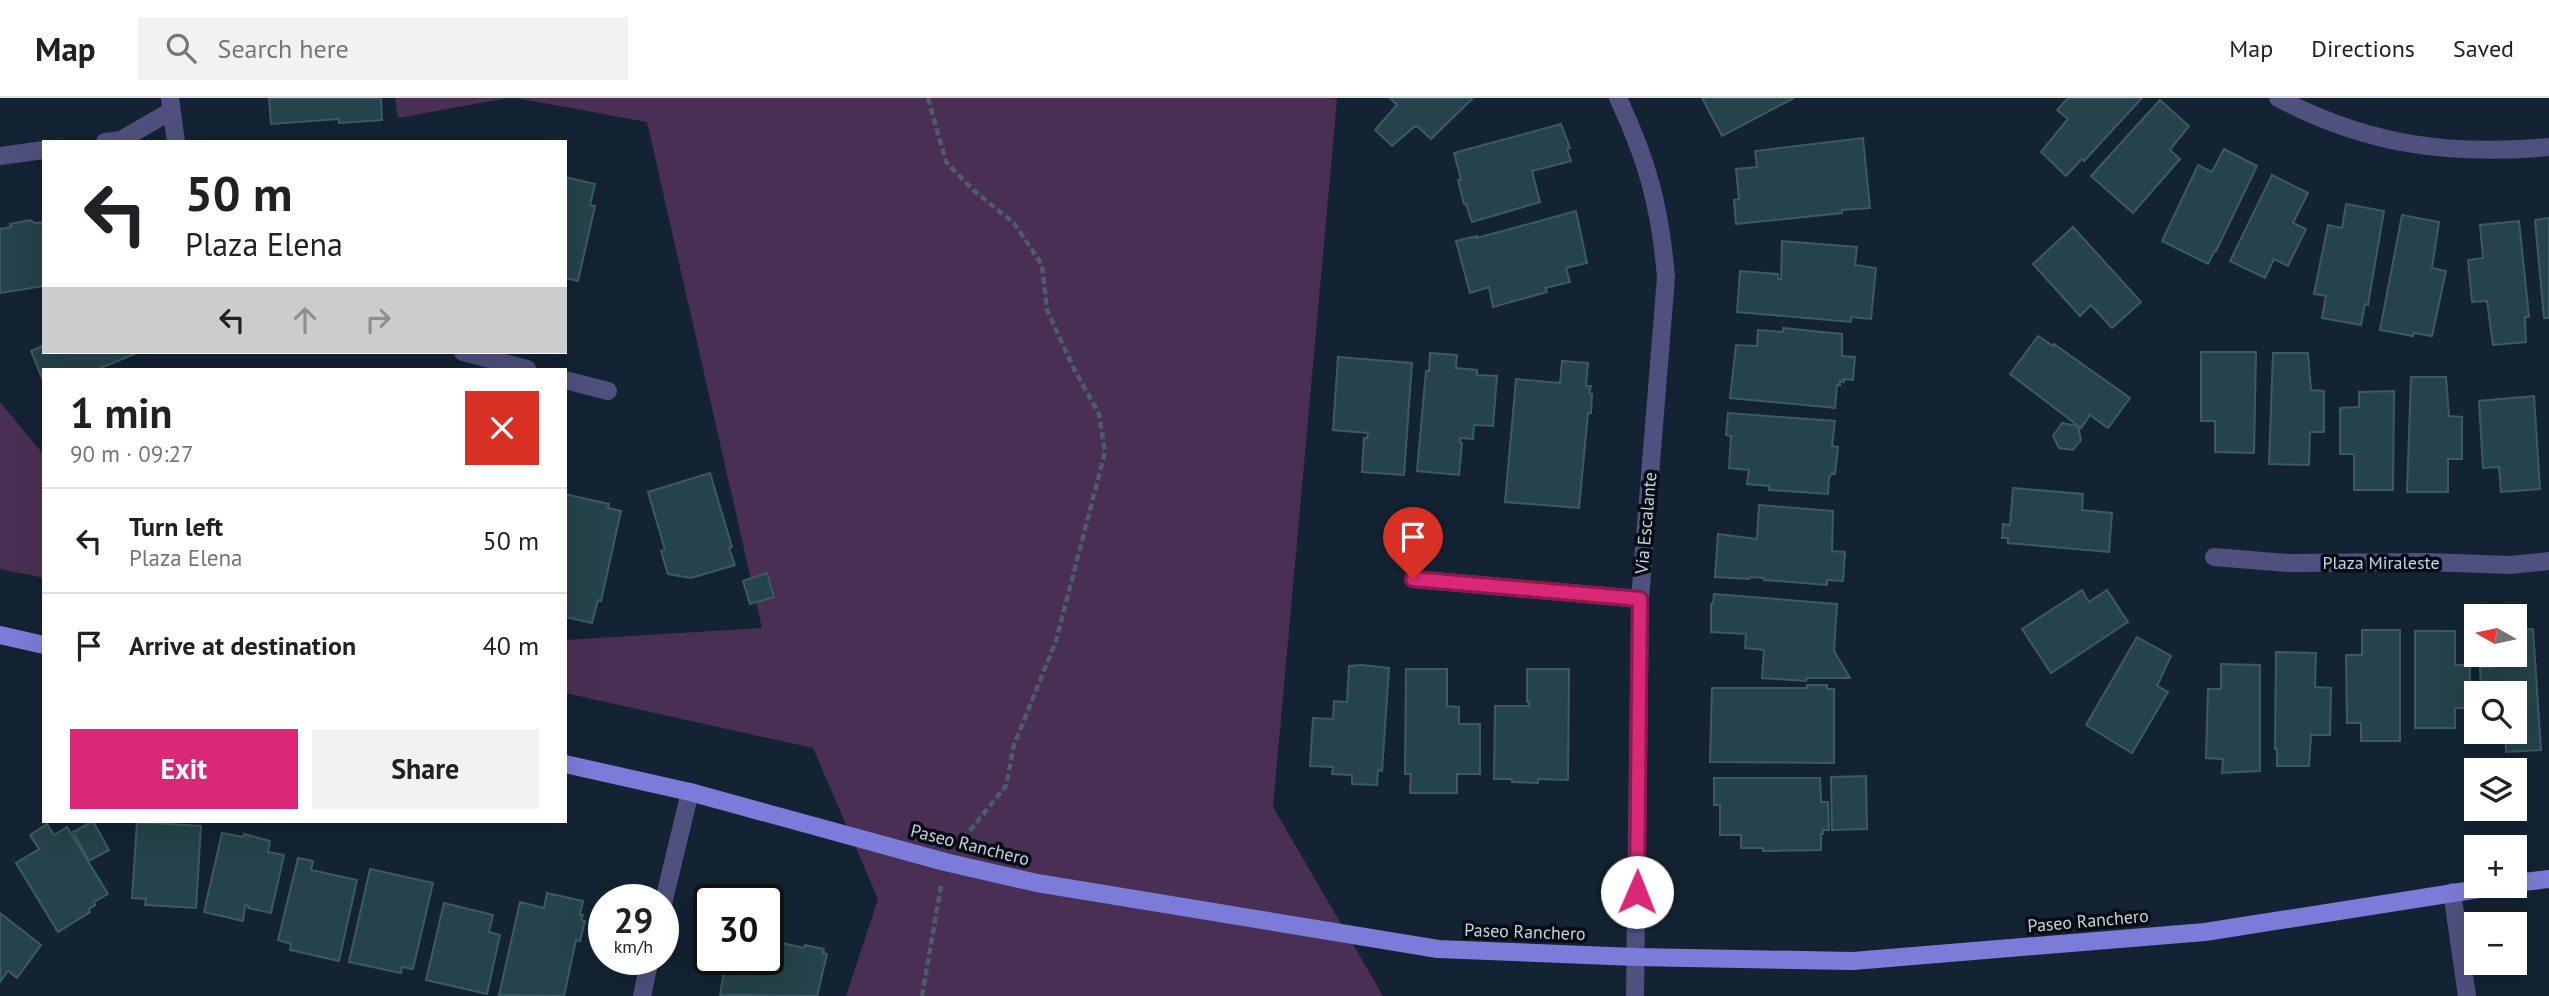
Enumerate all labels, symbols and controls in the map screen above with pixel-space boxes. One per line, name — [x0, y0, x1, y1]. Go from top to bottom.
search box — [138, 17, 628, 80]
text: Map — [35, 27, 96, 70]
icon: search — [162, 29, 200, 67]
text: Search here — [218, 32, 349, 65]
text: Map — [2229, 33, 2273, 64]
text: Directions — [2311, 33, 2415, 64]
text: Saved — [2453, 33, 2514, 64]
text: 50 m — [185, 161, 292, 225]
icon: left — [70, 168, 161, 259]
text: Plaza Elena — [185, 223, 343, 265]
icon: left — [213, 301, 251, 339]
icon: ahead — [286, 301, 324, 339]
icon: right — [359, 301, 397, 339]
text: 1 min — [70, 385, 172, 440]
button: close — [465, 391, 539, 465]
text: 90 m · 09:27 — [70, 439, 194, 468]
street label: Via Escalante — [1630, 471, 1661, 576]
pin — [1383, 507, 1443, 579]
text: Turn left — [129, 510, 223, 543]
icon: arrive — [1394, 518, 1432, 556]
icon: left — [70, 522, 108, 560]
text: 50 m — [483, 524, 539, 557]
text: Plaza Elena — [129, 543, 243, 572]
street label: Plaza Miraleste — [2322, 551, 2440, 574]
north arrow — [2464, 604, 2527, 667]
map controls — [2464, 604, 2527, 975]
icon: arrive — [70, 627, 108, 665]
text: Arrive at destination — [129, 629, 356, 662]
text: 40 m — [483, 629, 539, 662]
button: search — [2464, 681, 2527, 744]
button: Exit — [70, 729, 298, 809]
button: Share — [312, 729, 539, 809]
button: layers — [2464, 758, 2527, 821]
street label: Paseo Ranchero — [908, 819, 1032, 870]
button: + — [2464, 835, 2527, 898]
position arrow — [1600, 855, 1674, 929]
speed limit sign: 30 — [693, 884, 784, 975]
text: 29 — [614, 897, 653, 943]
street label: Paseo Ranchero — [2026, 904, 2149, 937]
button: − — [2464, 912, 2527, 975]
street label: Paseo Ranchero — [1464, 918, 1586, 945]
text: km/h — [614, 935, 653, 958]

